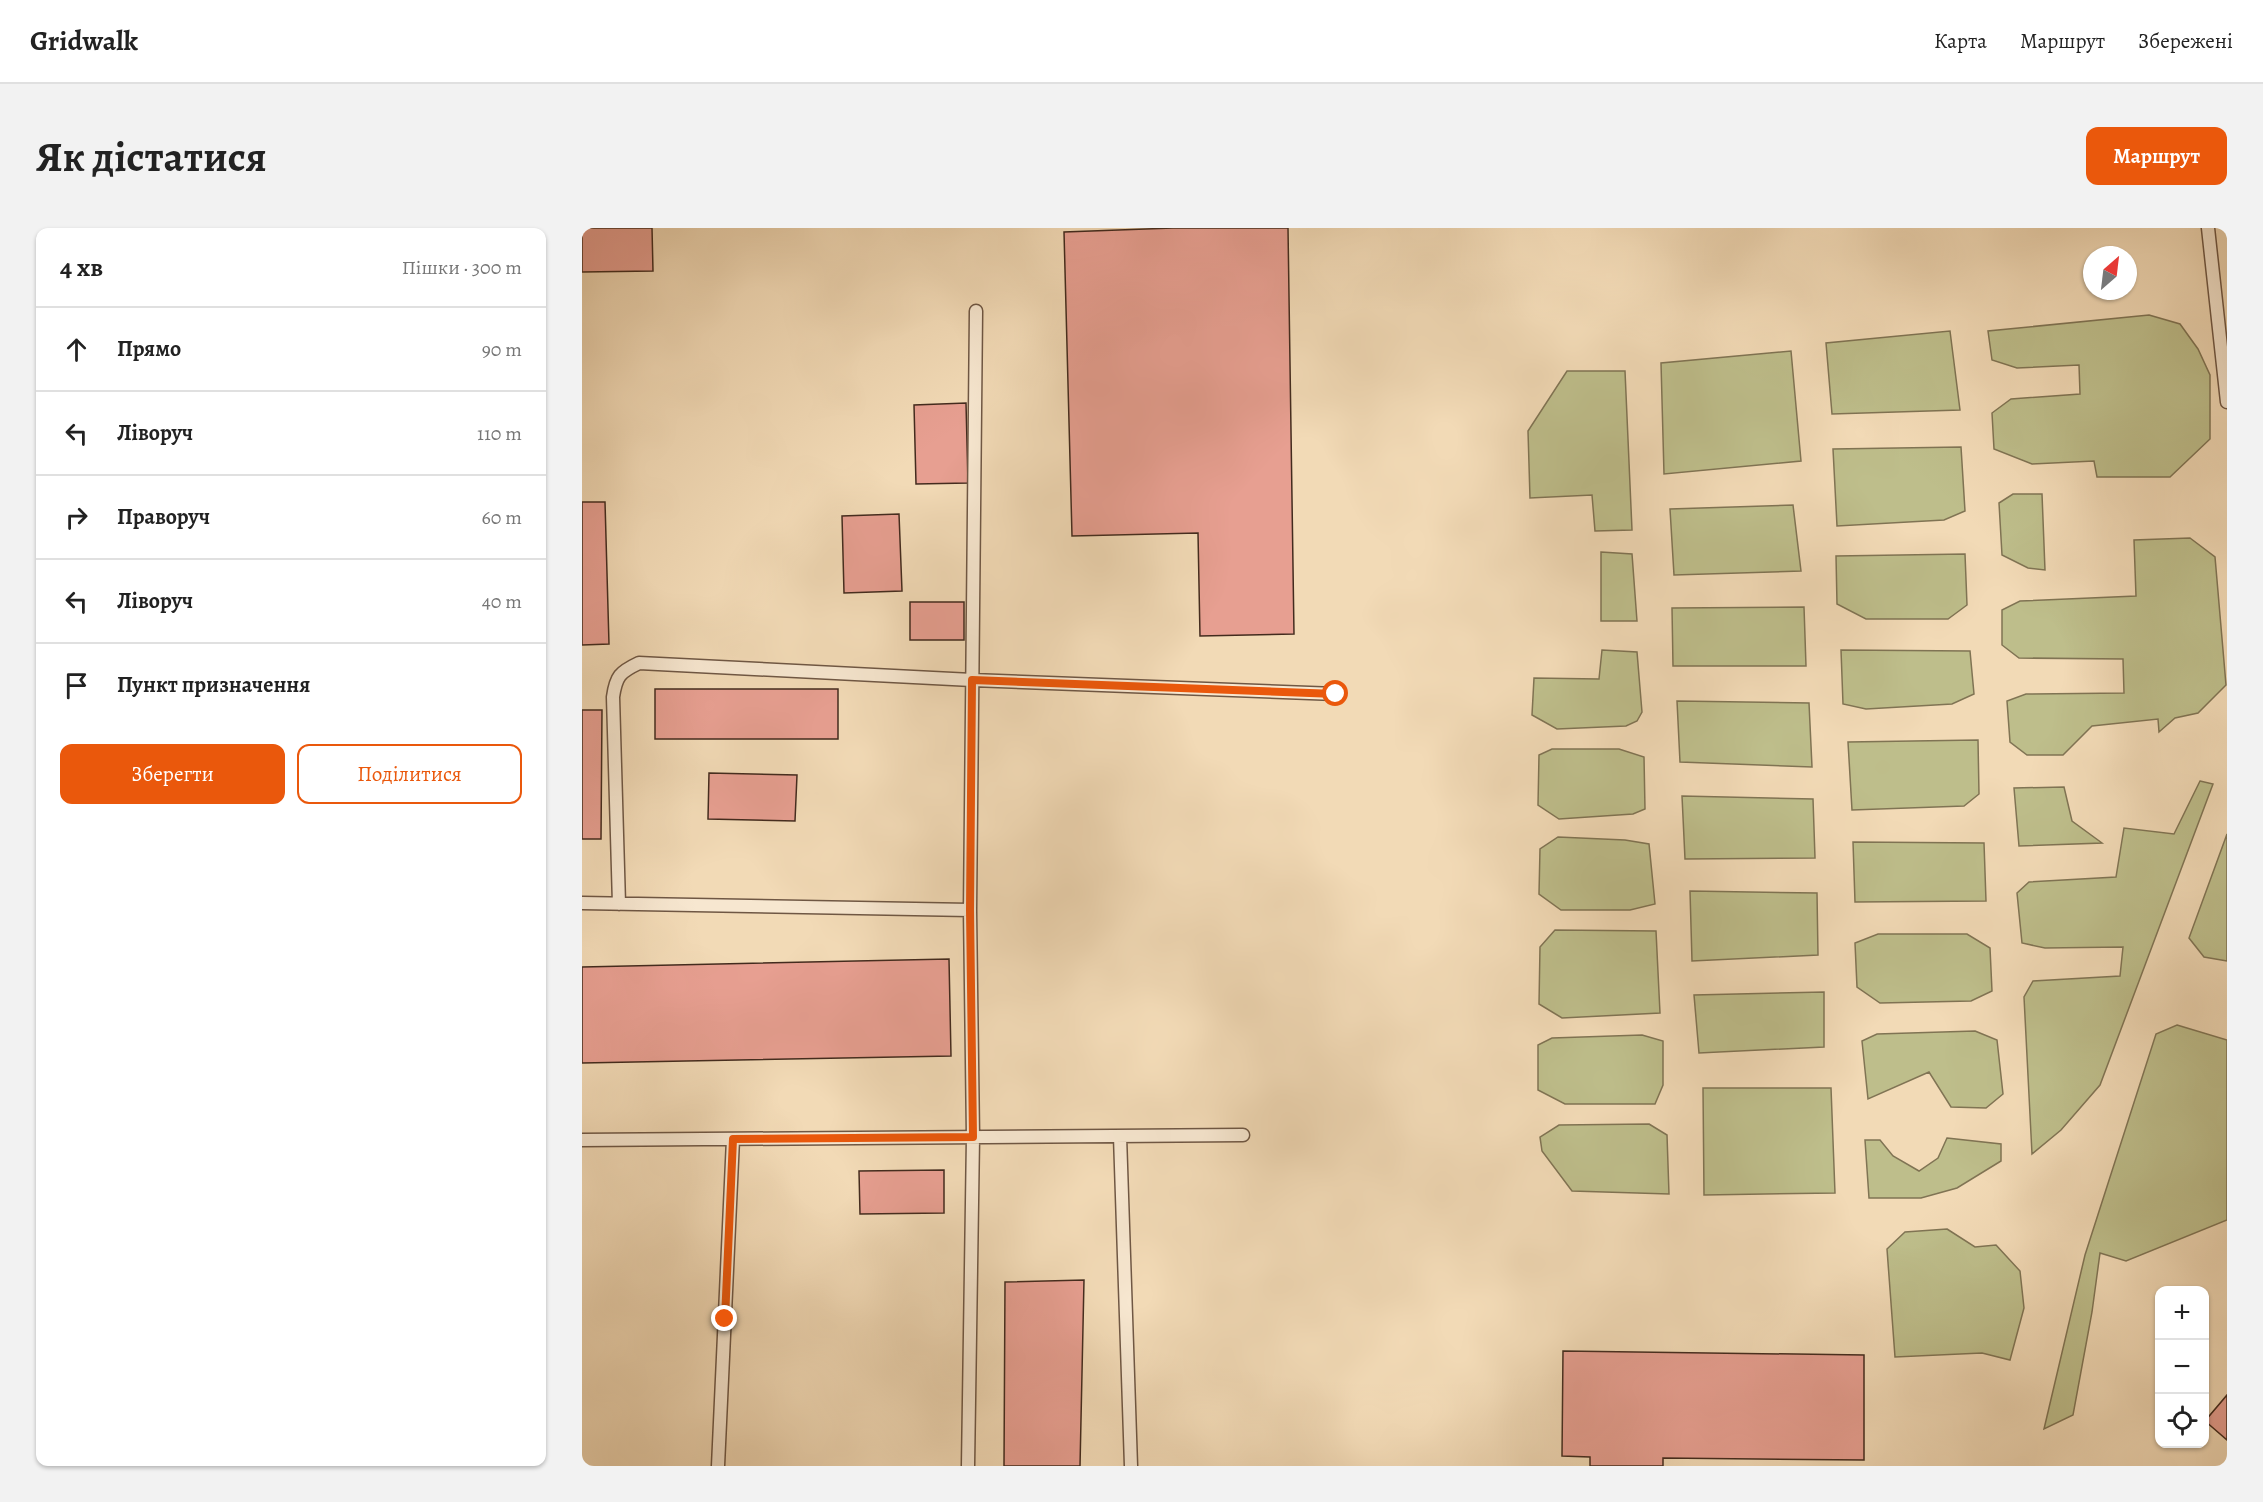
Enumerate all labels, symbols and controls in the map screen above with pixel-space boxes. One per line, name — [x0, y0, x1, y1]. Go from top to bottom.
text: Gridwalk — [30, 22, 138, 60]
text: Карта — [1934, 27, 1987, 55]
text: Маршрут — [2020, 27, 2105, 55]
text: Збережені — [2138, 27, 2233, 55]
button: Маршрут — [2086, 127, 2227, 185]
text: Як дістатися — [36, 128, 267, 185]
north arrow — [2083, 246, 2137, 300]
text: 4 хв — [60, 250, 103, 285]
text: Пішки · 300 m — [402, 254, 522, 281]
icon: ahead — [60, 333, 93, 366]
text: Прямо — [117, 334, 181, 364]
text: 90 m — [482, 336, 522, 363]
icon: left — [60, 417, 93, 450]
text: Ліворуч — [117, 418, 193, 448]
text: 110 m — [477, 420, 522, 447]
icon: right — [60, 501, 93, 534]
text: Праворуч — [117, 502, 210, 532]
text: 60 m — [482, 504, 522, 531]
icon: left — [60, 585, 93, 618]
text: Ліворуч — [117, 586, 193, 616]
text: 40 m — [482, 588, 522, 615]
icon: arrive — [60, 669, 93, 702]
text: Пункт призначення — [117, 670, 310, 700]
route start — [1322, 680, 1348, 706]
button: Зберегти — [60, 744, 285, 804]
button: Поділитися — [297, 744, 522, 804]
map controls — [2155, 1286, 2209, 1448]
button: + — [2155, 1286, 2209, 1340]
route end — [711, 1305, 737, 1331]
button: − — [2155, 1340, 2209, 1394]
button: locate — [2155, 1394, 2209, 1448]

